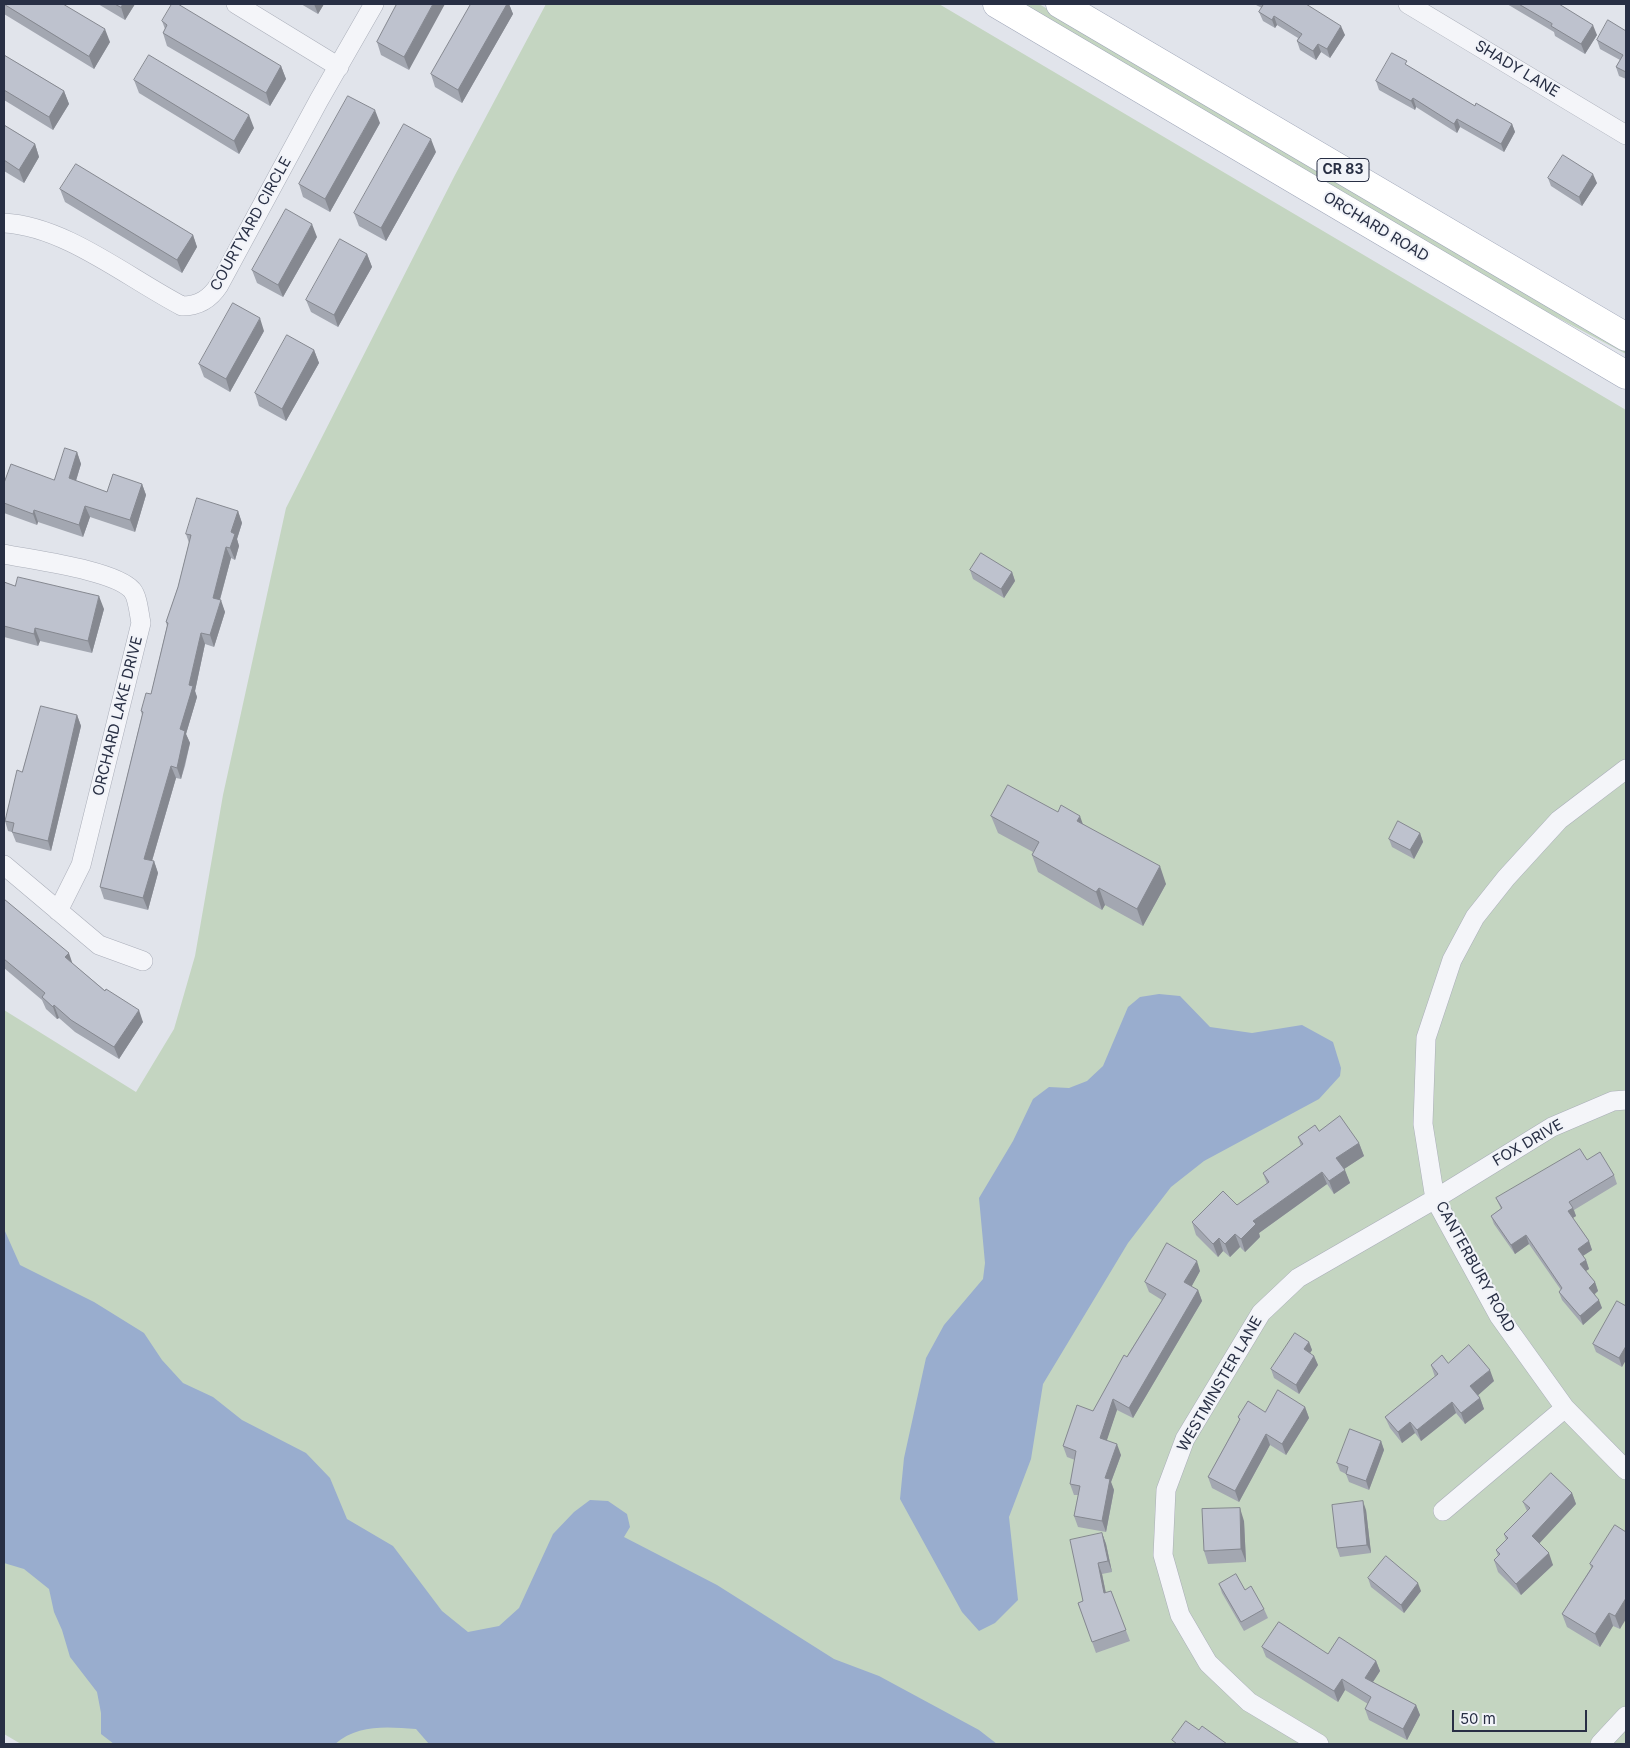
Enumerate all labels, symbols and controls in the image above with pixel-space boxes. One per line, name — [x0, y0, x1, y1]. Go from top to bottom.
street label: SHADY LANE — [1472, 37, 1562, 101]
street label: COURTYARD CIRCLE — [207, 154, 295, 294]
road number: CR 83 — [1317, 158, 1369, 182]
street label: ORCHARD ROAD — [1320, 188, 1432, 266]
street label: ORCHARD LAKE DRIVE — [89, 634, 147, 798]
street label: FOX DRIVE — [1490, 1116, 1566, 1170]
street label: CANTERBURY ROAD — [1431, 1198, 1519, 1336]
street label: WESTMINSTER LANE — [1174, 1313, 1266, 1455]
scale bar — [1455, 1700, 1590, 1732]
text: 50 m — [1460, 1709, 1496, 1728]

